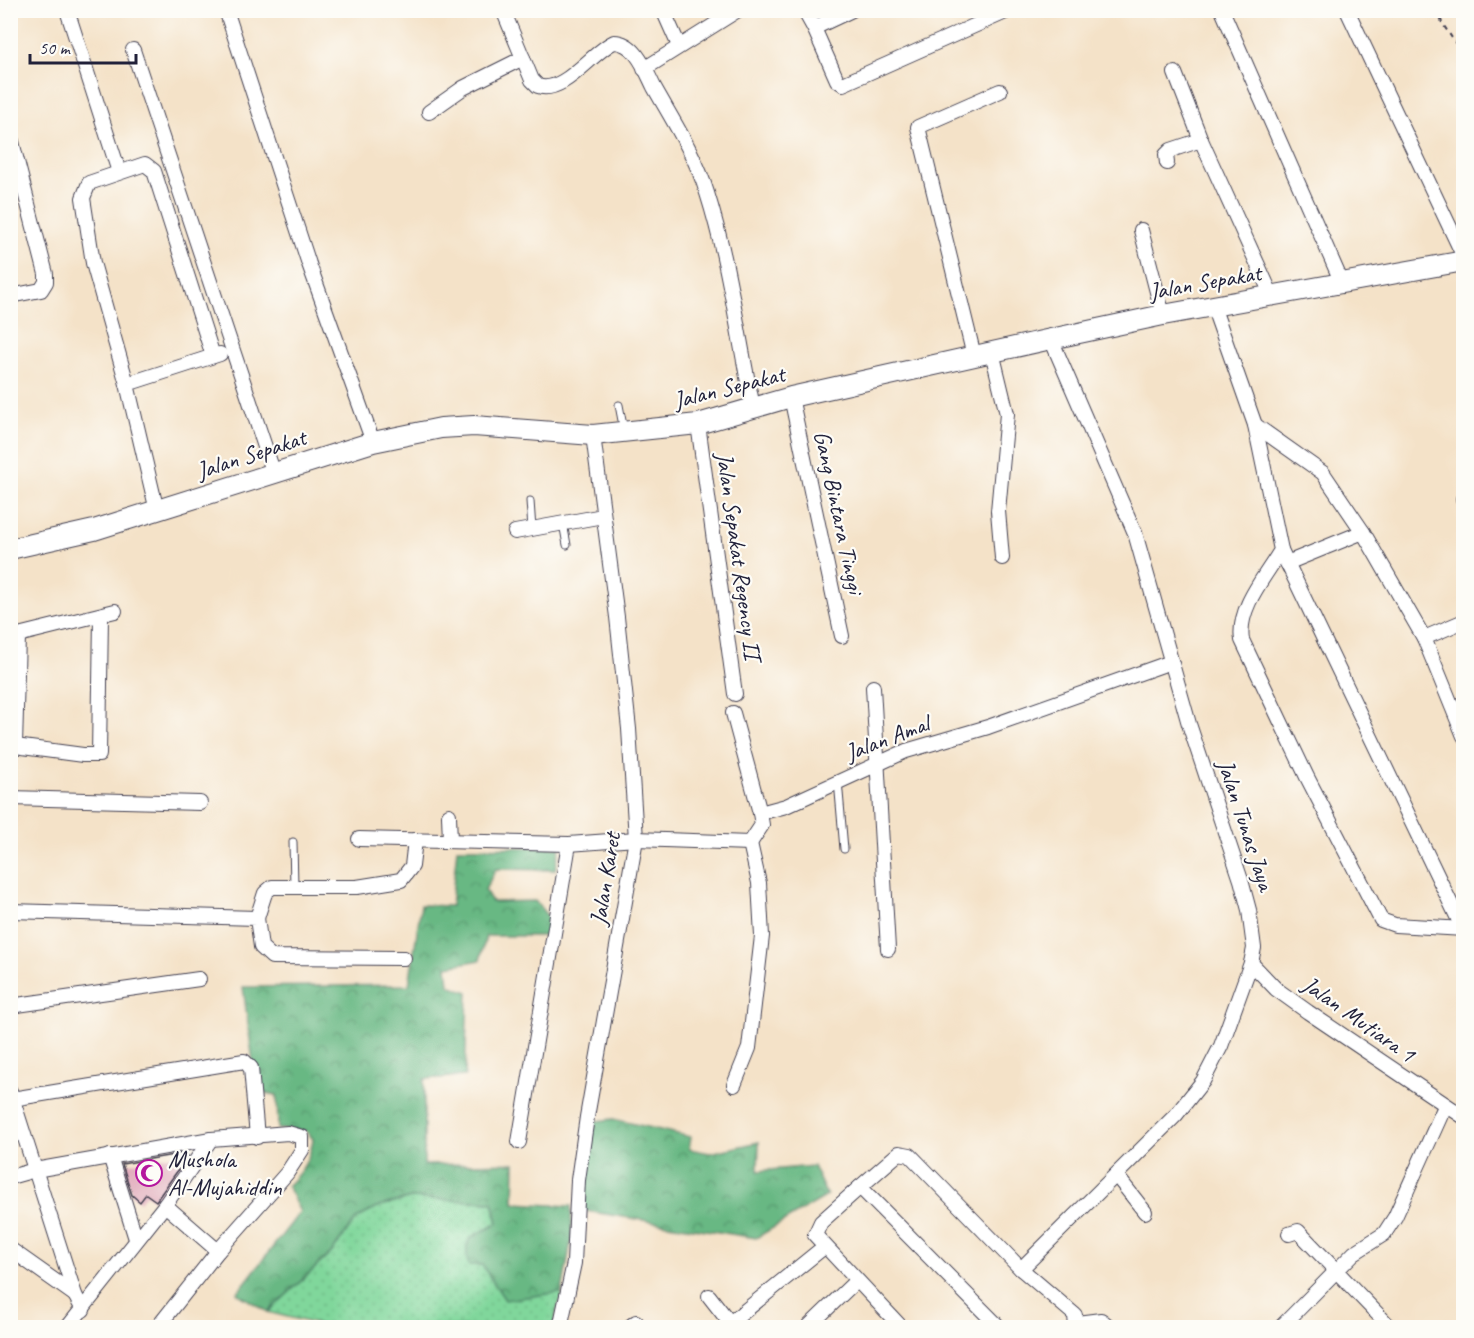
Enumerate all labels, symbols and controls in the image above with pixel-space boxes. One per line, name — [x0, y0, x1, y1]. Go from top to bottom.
scale bar — [30, 27, 136, 65]
text: 50 m — [39, 37, 72, 59]
street label: Jalan Sepakat — [1146, 257, 1265, 307]
street label: Jalan Sepakat — [669, 358, 790, 415]
street label: Jalan Sepakat — [192, 422, 311, 486]
street label: Gang Bintara Tinggi — [807, 428, 872, 599]
street label: Jalan Sepakat Regency II — [709, 450, 769, 667]
street label: Jalan Amal — [840, 707, 937, 768]
street label: Jalan Tunas Jaya — [1210, 755, 1282, 896]
street label: Jalan Karet — [583, 829, 627, 928]
street label: Jalan Mutiara 1 — [1296, 969, 1422, 1070]
place label: Mushola Al-Mujahiddin — [168, 1144, 282, 1202]
mosque icon: Mushola Al-Mujahiddin — [134, 1158, 164, 1188]

